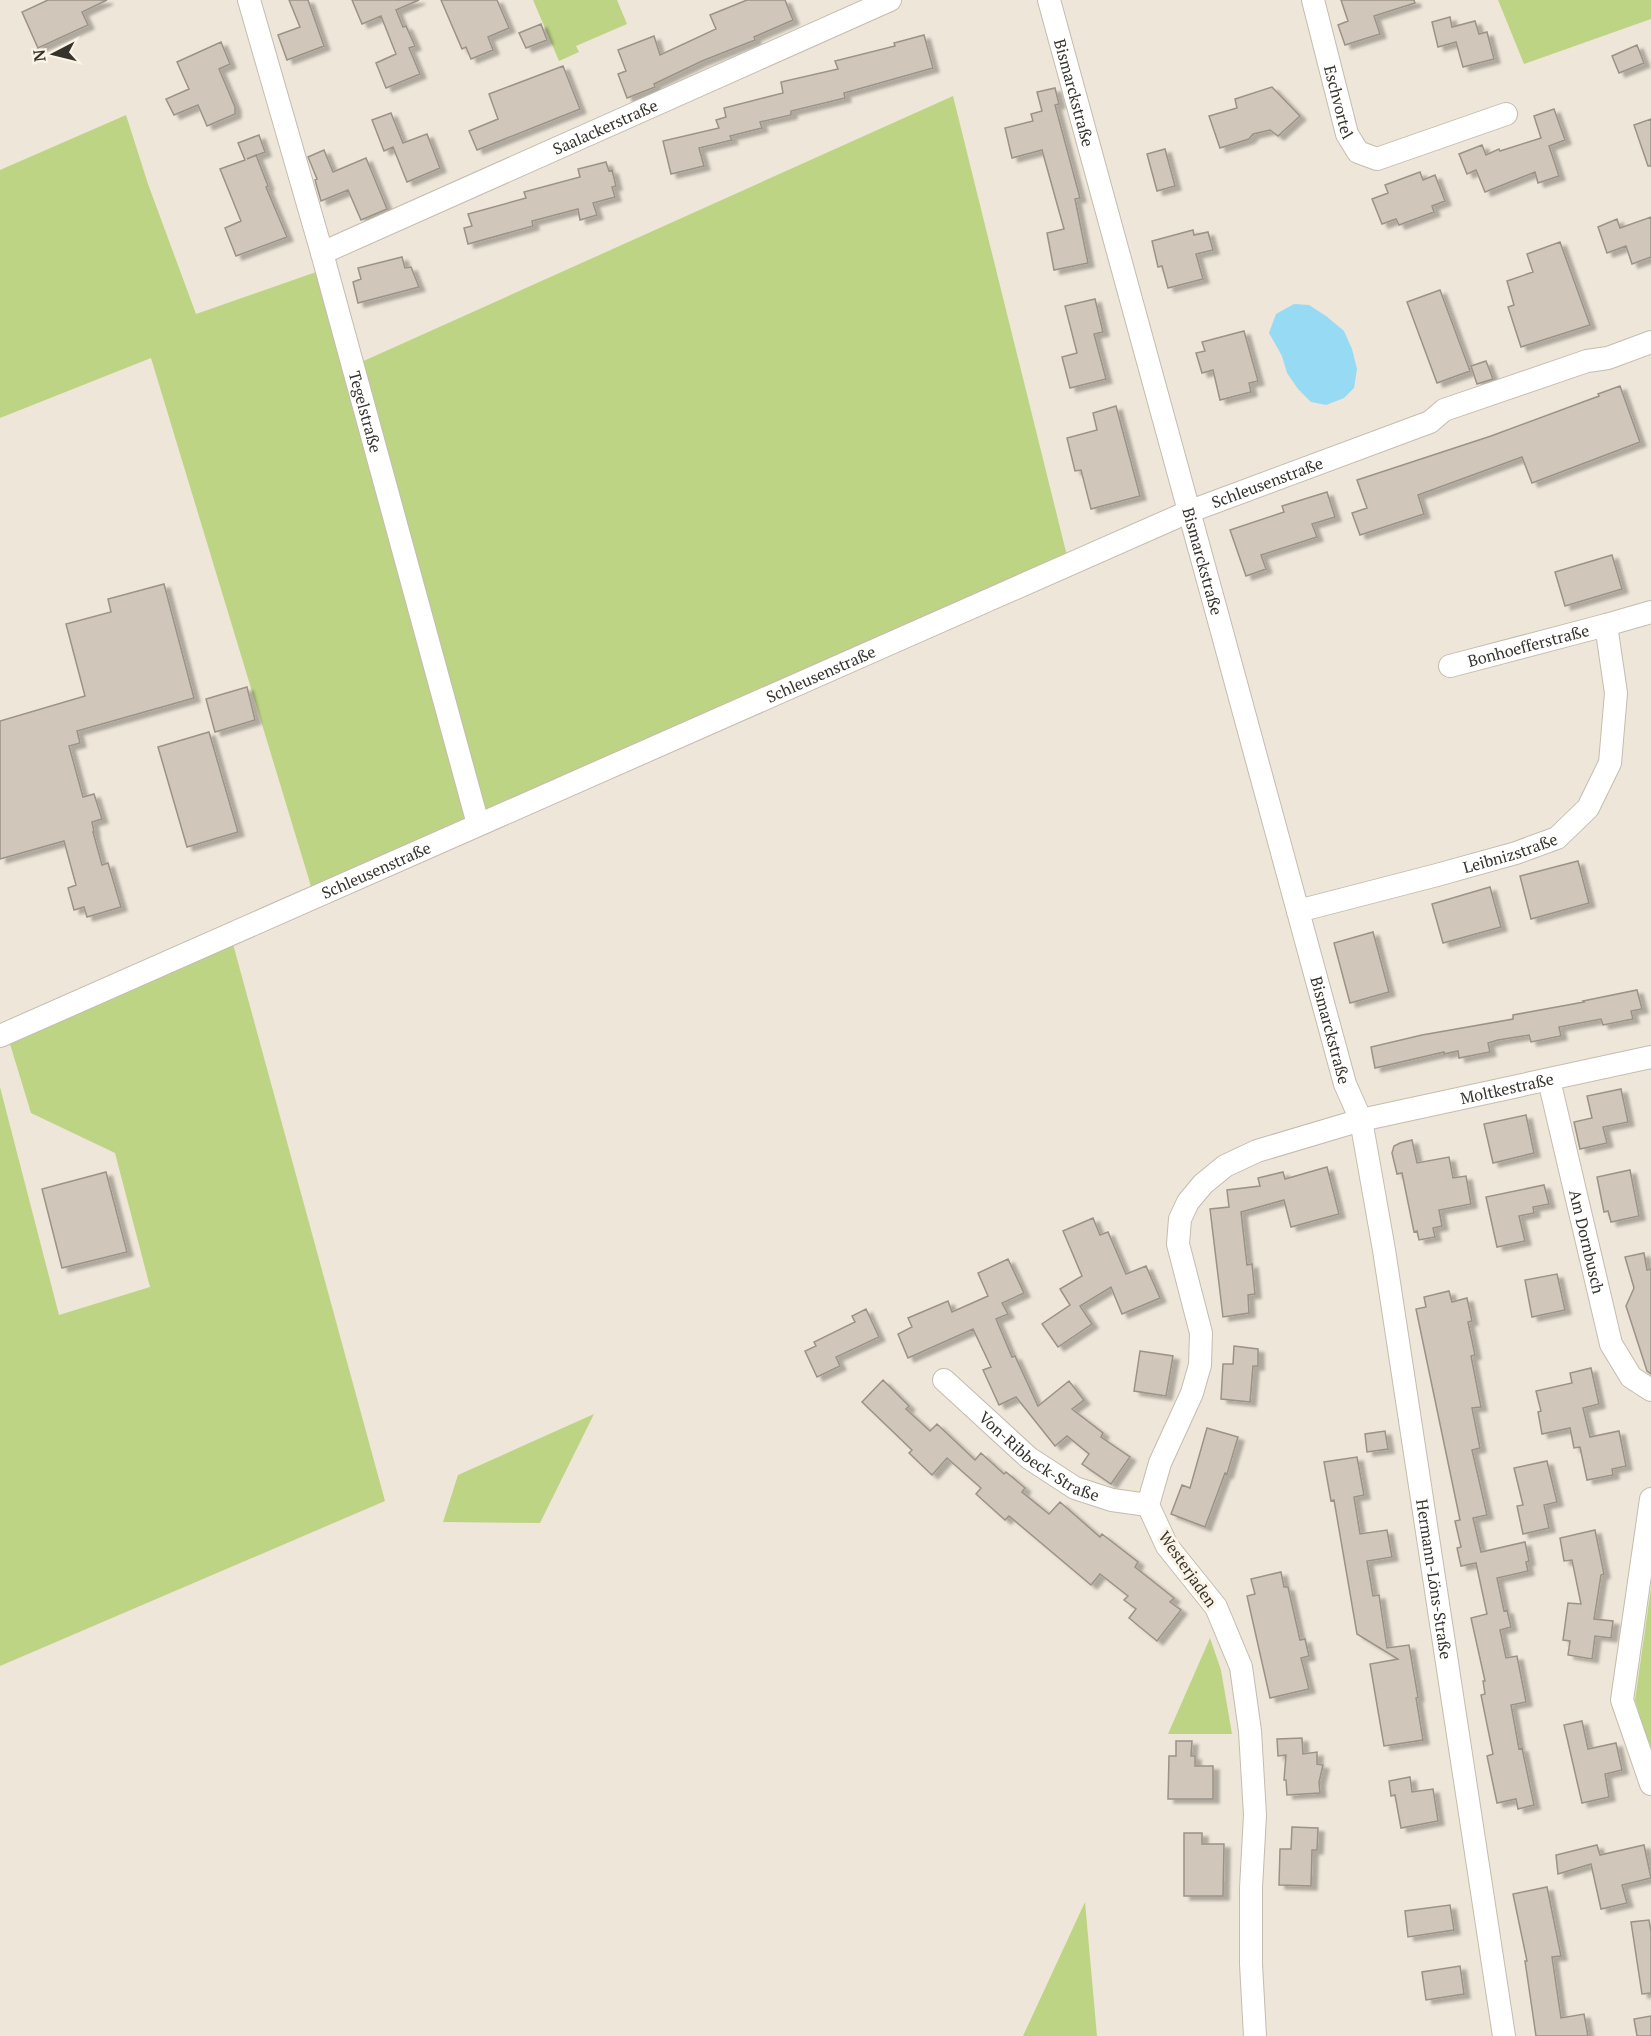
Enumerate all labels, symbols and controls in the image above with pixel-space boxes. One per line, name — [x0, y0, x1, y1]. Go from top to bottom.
north arrow — [24, 24, 84, 84]
street label: Bismarckstraße — [1049, 36, 1099, 149]
text: N — [27, 48, 51, 63]
street label: Eschvortel — [1319, 63, 1359, 143]
street label: Saalackerstraße — [549, 94, 661, 160]
street label: Tegelstraße — [344, 369, 387, 455]
street label: Schleusenstraße — [1208, 452, 1326, 513]
street label: Bismarckstraße — [1177, 505, 1228, 618]
street label: Bonhoefferstraße — [1465, 619, 1592, 672]
street label: Schleusenstraße — [763, 640, 879, 708]
street label: Leibnizstraße — [1460, 828, 1561, 878]
street label: Schleusenstraße — [318, 836, 434, 904]
street label: Bismarckstraße — [1306, 974, 1356, 1087]
street label: Moltkestraße — [1458, 1067, 1556, 1109]
street label: Am Dornbusch — [1564, 1187, 1610, 1296]
street label: Von-Ribbeck-Straße — [974, 1406, 1102, 1506]
street label: Hermann-Löns-Straße — [1411, 1498, 1457, 1661]
street label: Westerjaden — [1154, 1527, 1223, 1612]

